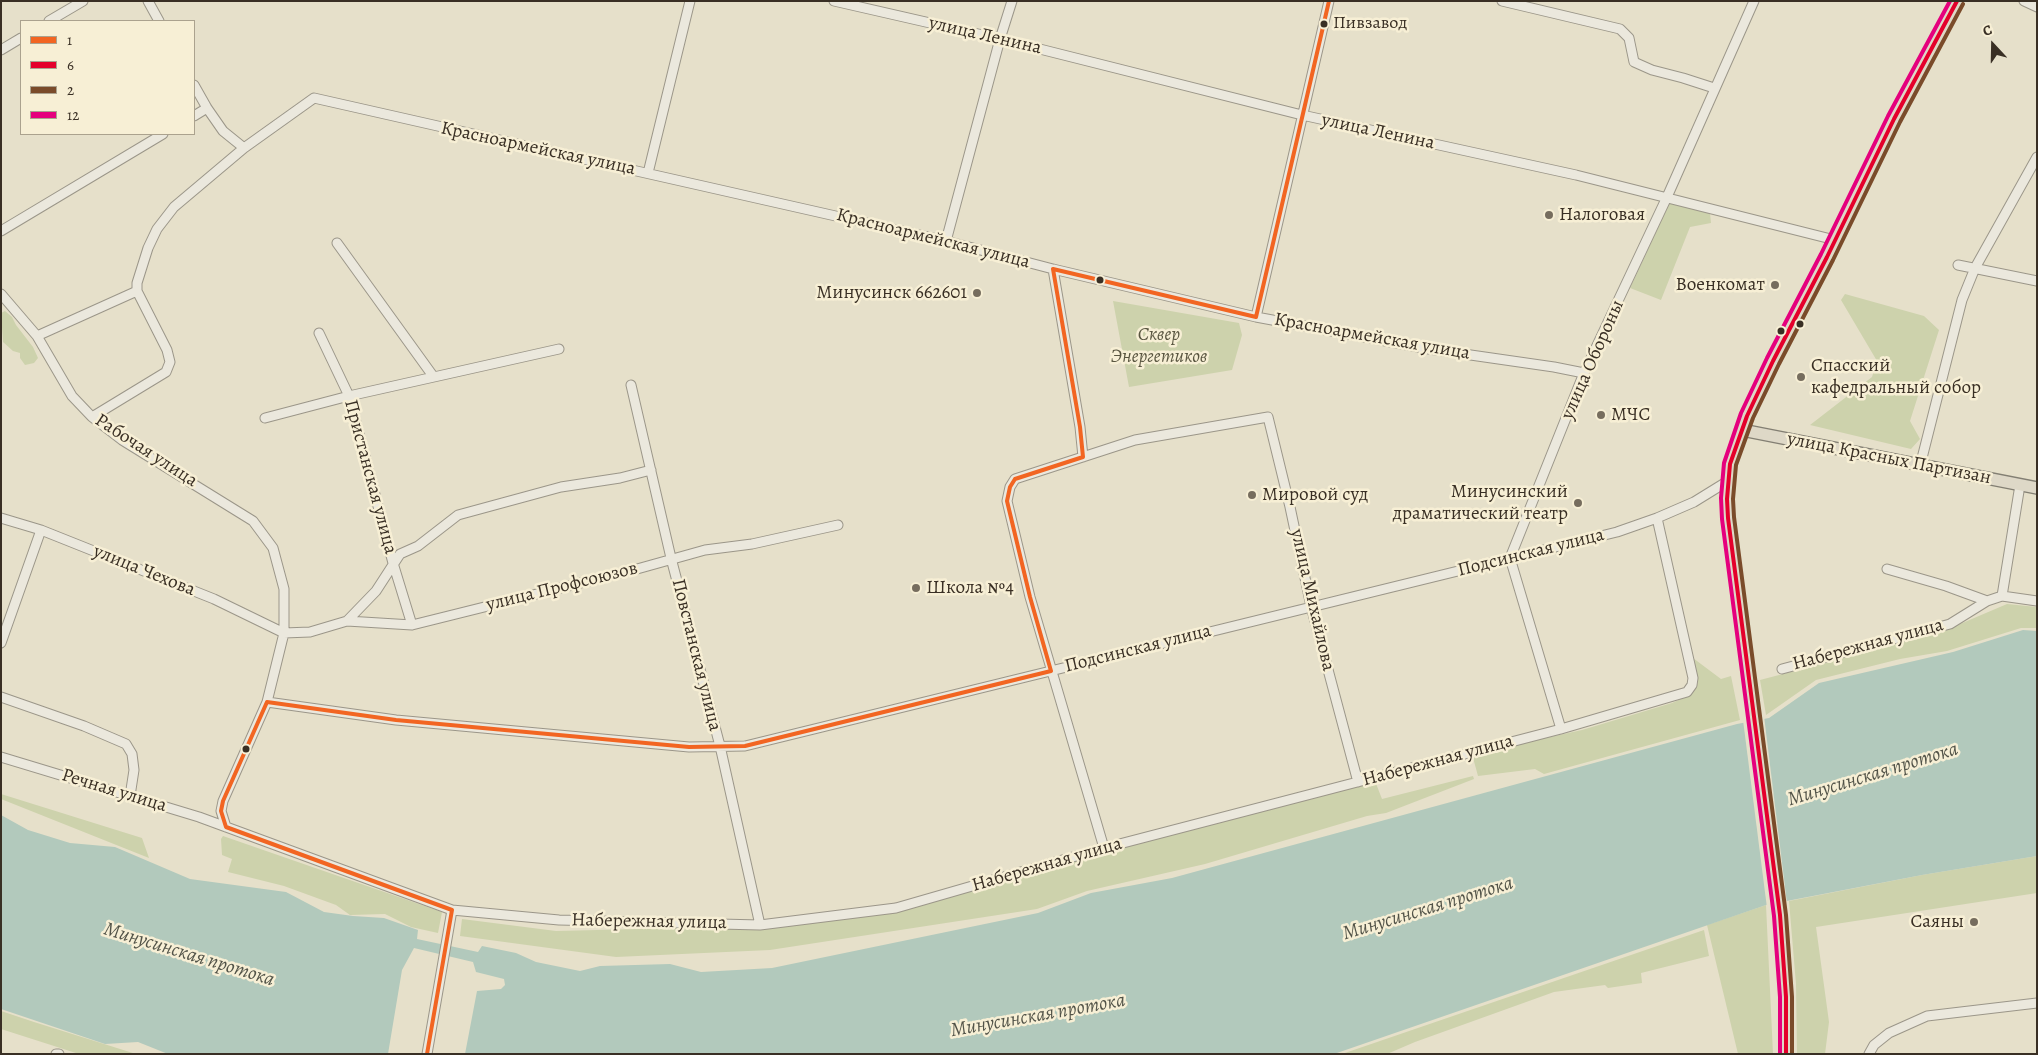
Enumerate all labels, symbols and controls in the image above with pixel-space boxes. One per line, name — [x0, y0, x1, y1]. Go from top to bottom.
street label: улица Ленина — [926, 12, 1044, 60]
place label: Пивзавод — [1333, 13, 1407, 35]
marker: Пивзавод — [1319, 19, 1329, 29]
legend — [20, 20, 195, 135]
north arrow — [1968, 20, 2018, 70]
text: С — [1980, 20, 1995, 41]
text: 1 — [67, 30, 72, 50]
text: 6 — [67, 55, 74, 75]
text: 2 — [67, 80, 74, 100]
text: 12 — [67, 105, 79, 125]
street label: улица Ленина — [1319, 109, 1437, 155]
street label: Красноармейская улица — [439, 117, 637, 181]
street label: Красноармейская улица — [834, 204, 1032, 274]
place label: Налоговая — [1559, 204, 1645, 226]
marker: Налоговая — [1543, 209, 1555, 221]
place label: Военкомат — [1675, 274, 1765, 296]
unlabelled marker — [1095, 275, 1105, 285]
marker: Военкомат — [1769, 279, 1781, 291]
place label: Минусинск 662601 — [816, 282, 967, 304]
marker: Минусинск 662601 — [971, 287, 983, 299]
street label: улица Обороны — [1556, 297, 1630, 423]
street label: Красноармейская улица — [1272, 309, 1472, 365]
unlabelled marker — [1795, 319, 1805, 329]
park label: Сквер Энергетиков — [1111, 324, 1207, 368]
unlabelled marker — [1776, 326, 1786, 336]
place label: Спасский кафедральный собор — [1811, 355, 1981, 399]
marker: Спасский кафедральный собор — [1795, 371, 1807, 383]
street label: Пристанская улица — [338, 397, 402, 557]
place label: МЧС — [1611, 404, 1650, 426]
street label: Рабочая улица — [90, 409, 202, 493]
marker: МЧС — [1595, 409, 1607, 421]
street label: улица Красных Партизан — [1785, 428, 1993, 490]
place label: Минусинский драматический театр — [1393, 481, 1568, 525]
place label: Мировой суд — [1262, 484, 1368, 506]
marker: Мировой суд — [1246, 489, 1258, 501]
marker: Минусинский драматический театр — [1572, 497, 1584, 509]
street label: Подсинская улица — [1455, 524, 1607, 582]
street label: улица Михайлова — [1285, 527, 1339, 673]
street label: улица Чехова — [90, 540, 198, 602]
street label: улица Профсоюзов — [484, 557, 640, 617]
street label: Повстанская улица — [666, 576, 726, 734]
place label: Школа №4 — [926, 577, 1014, 599]
marker: Школа №4 — [910, 582, 922, 594]
street label: Набережная улица — [1790, 614, 1946, 676]
street label: Подсинская улица — [1062, 620, 1214, 678]
street label: Набережная улица — [1360, 730, 1516, 792]
water label: Минусинская протока — [1785, 738, 1961, 812]
unlabelled marker — [241, 744, 251, 754]
street label: Речная улица — [59, 764, 169, 818]
street label: Набережная улица — [969, 833, 1125, 897]
water label: Минусинская протока — [1340, 872, 1516, 946]
street label: Набережная улица — [571, 909, 727, 935]
place label: Саяны — [1910, 911, 1964, 933]
marker: Саяны — [1968, 916, 1980, 928]
water label: Минусинская протока — [101, 918, 277, 992]
water label: Минусинская протока — [949, 989, 1127, 1043]

